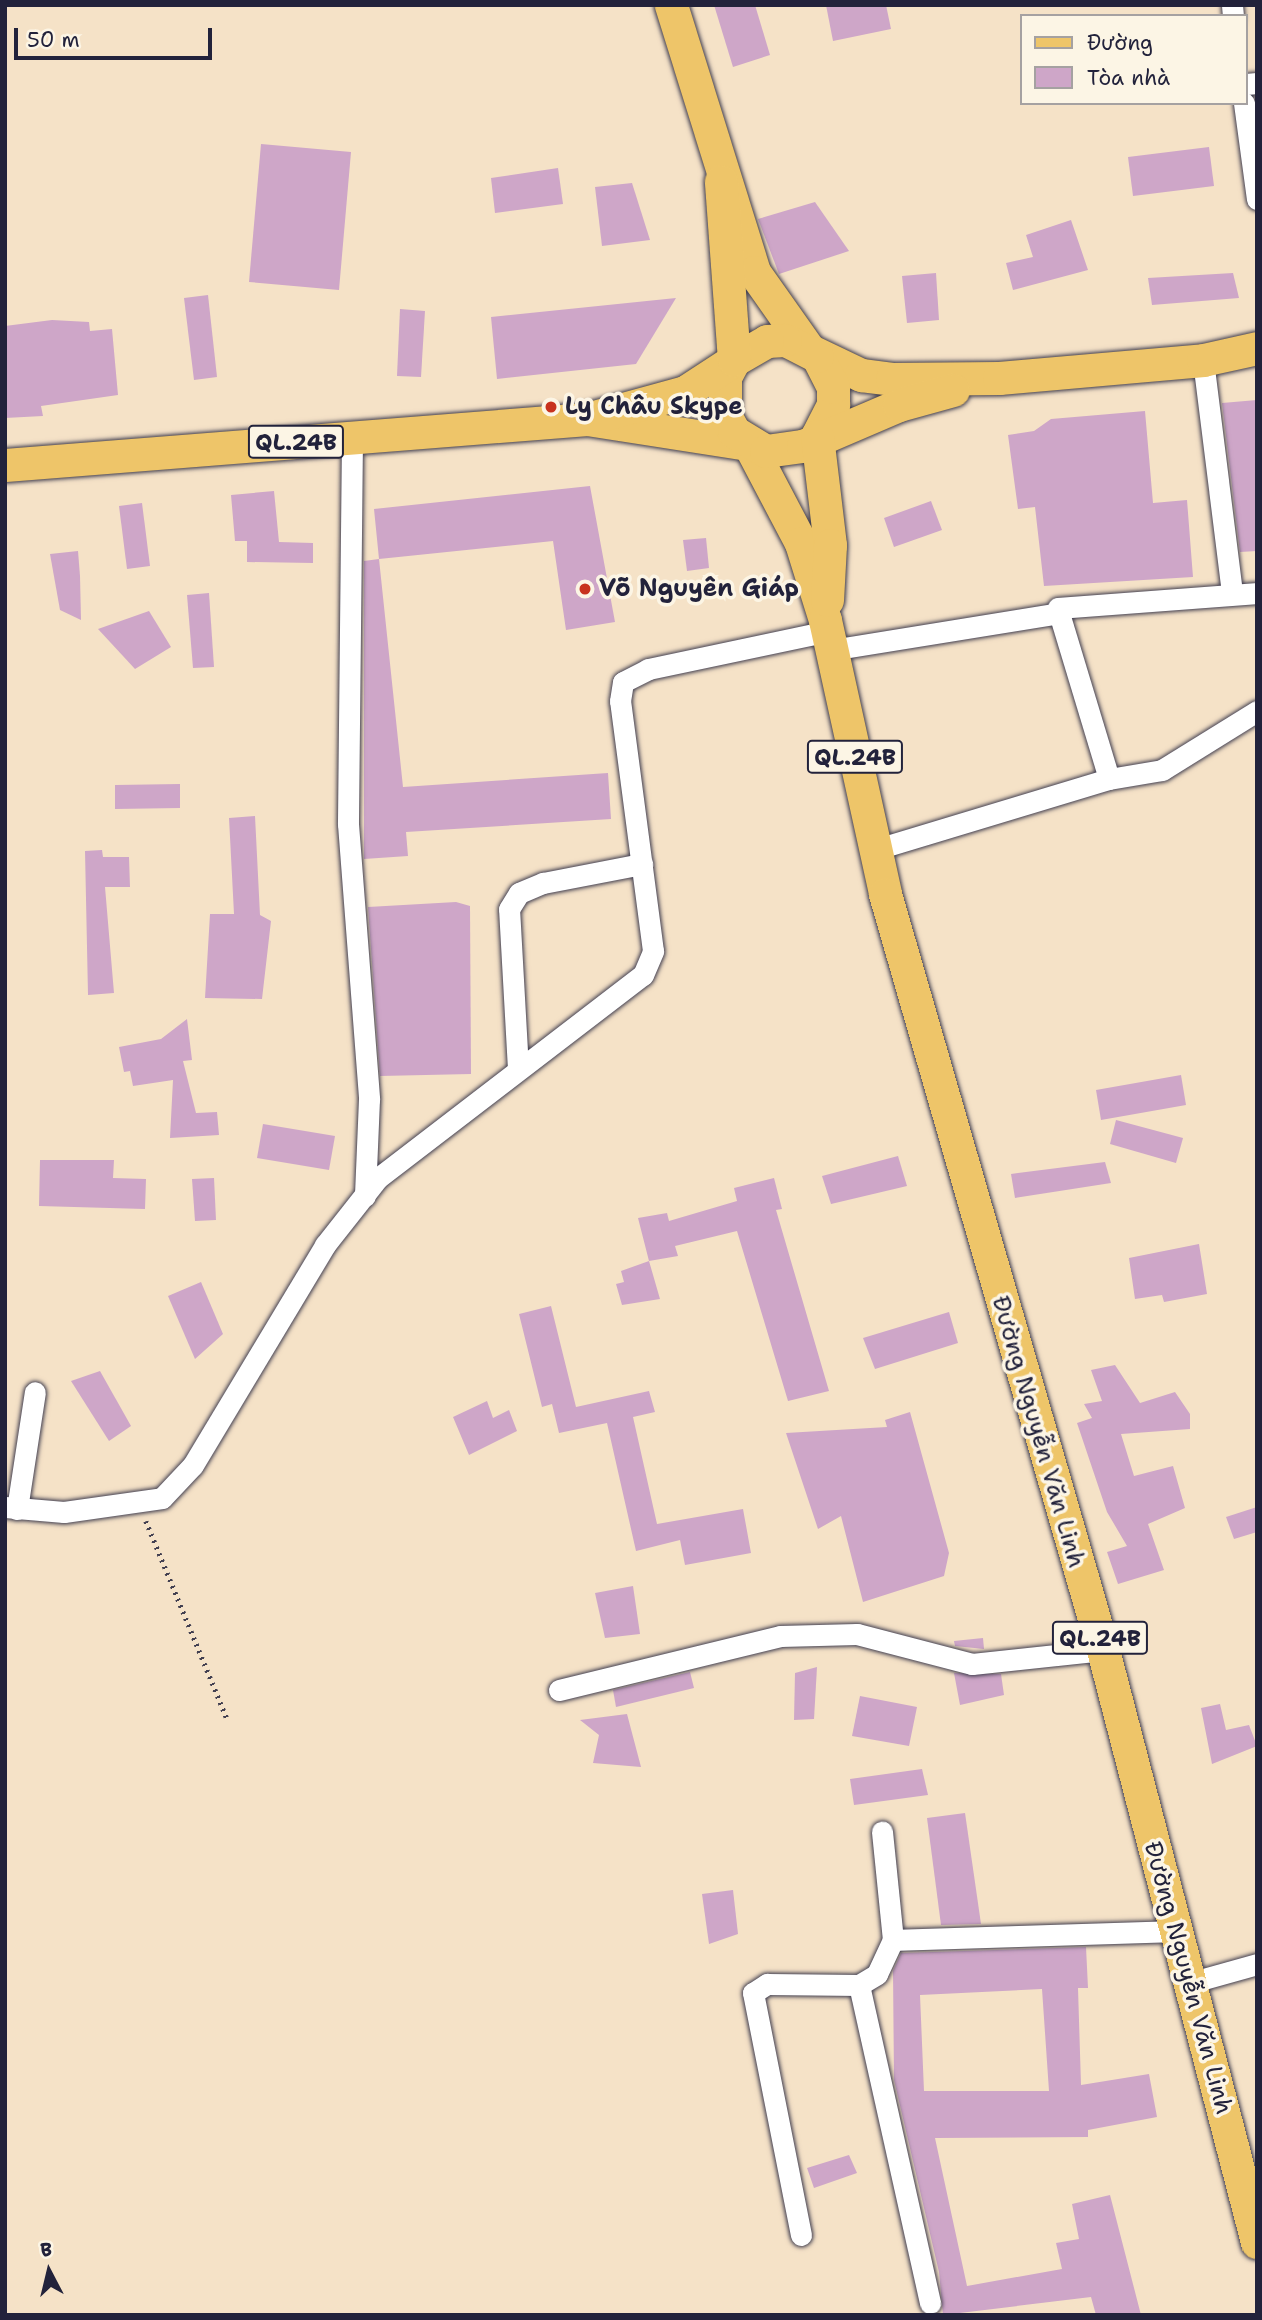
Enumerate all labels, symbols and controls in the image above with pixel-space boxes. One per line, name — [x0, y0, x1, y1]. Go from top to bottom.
scale bar — [18, 14, 215, 58]
legend — [1020, 14, 1248, 105]
text: 50 m — [27, 26, 80, 54]
text: Đường — [1087, 29, 1153, 57]
text: Tòa nhà — [1087, 64, 1170, 92]
place label: Ly Châu Skype — [565, 393, 743, 421]
marker: Ly Châu Skype — [543, 399, 559, 415]
road number: QL.24B — [247, 422, 345, 462]
place label: Võ Nguyên Giáp — [599, 575, 799, 603]
marker: Võ Nguyên Giáp — [577, 581, 593, 597]
road number: QL.24B — [806, 737, 904, 776]
street label: Đường Nguyễn Văn Linh — [985, 1293, 1091, 1571]
road number: QL.24B — [1051, 1618, 1149, 1658]
street label: Đường Nguyễn Văn Linh — [1138, 1838, 1238, 2118]
north arrow — [14, 2236, 84, 2306]
text: B — [39, 2237, 54, 2263]

